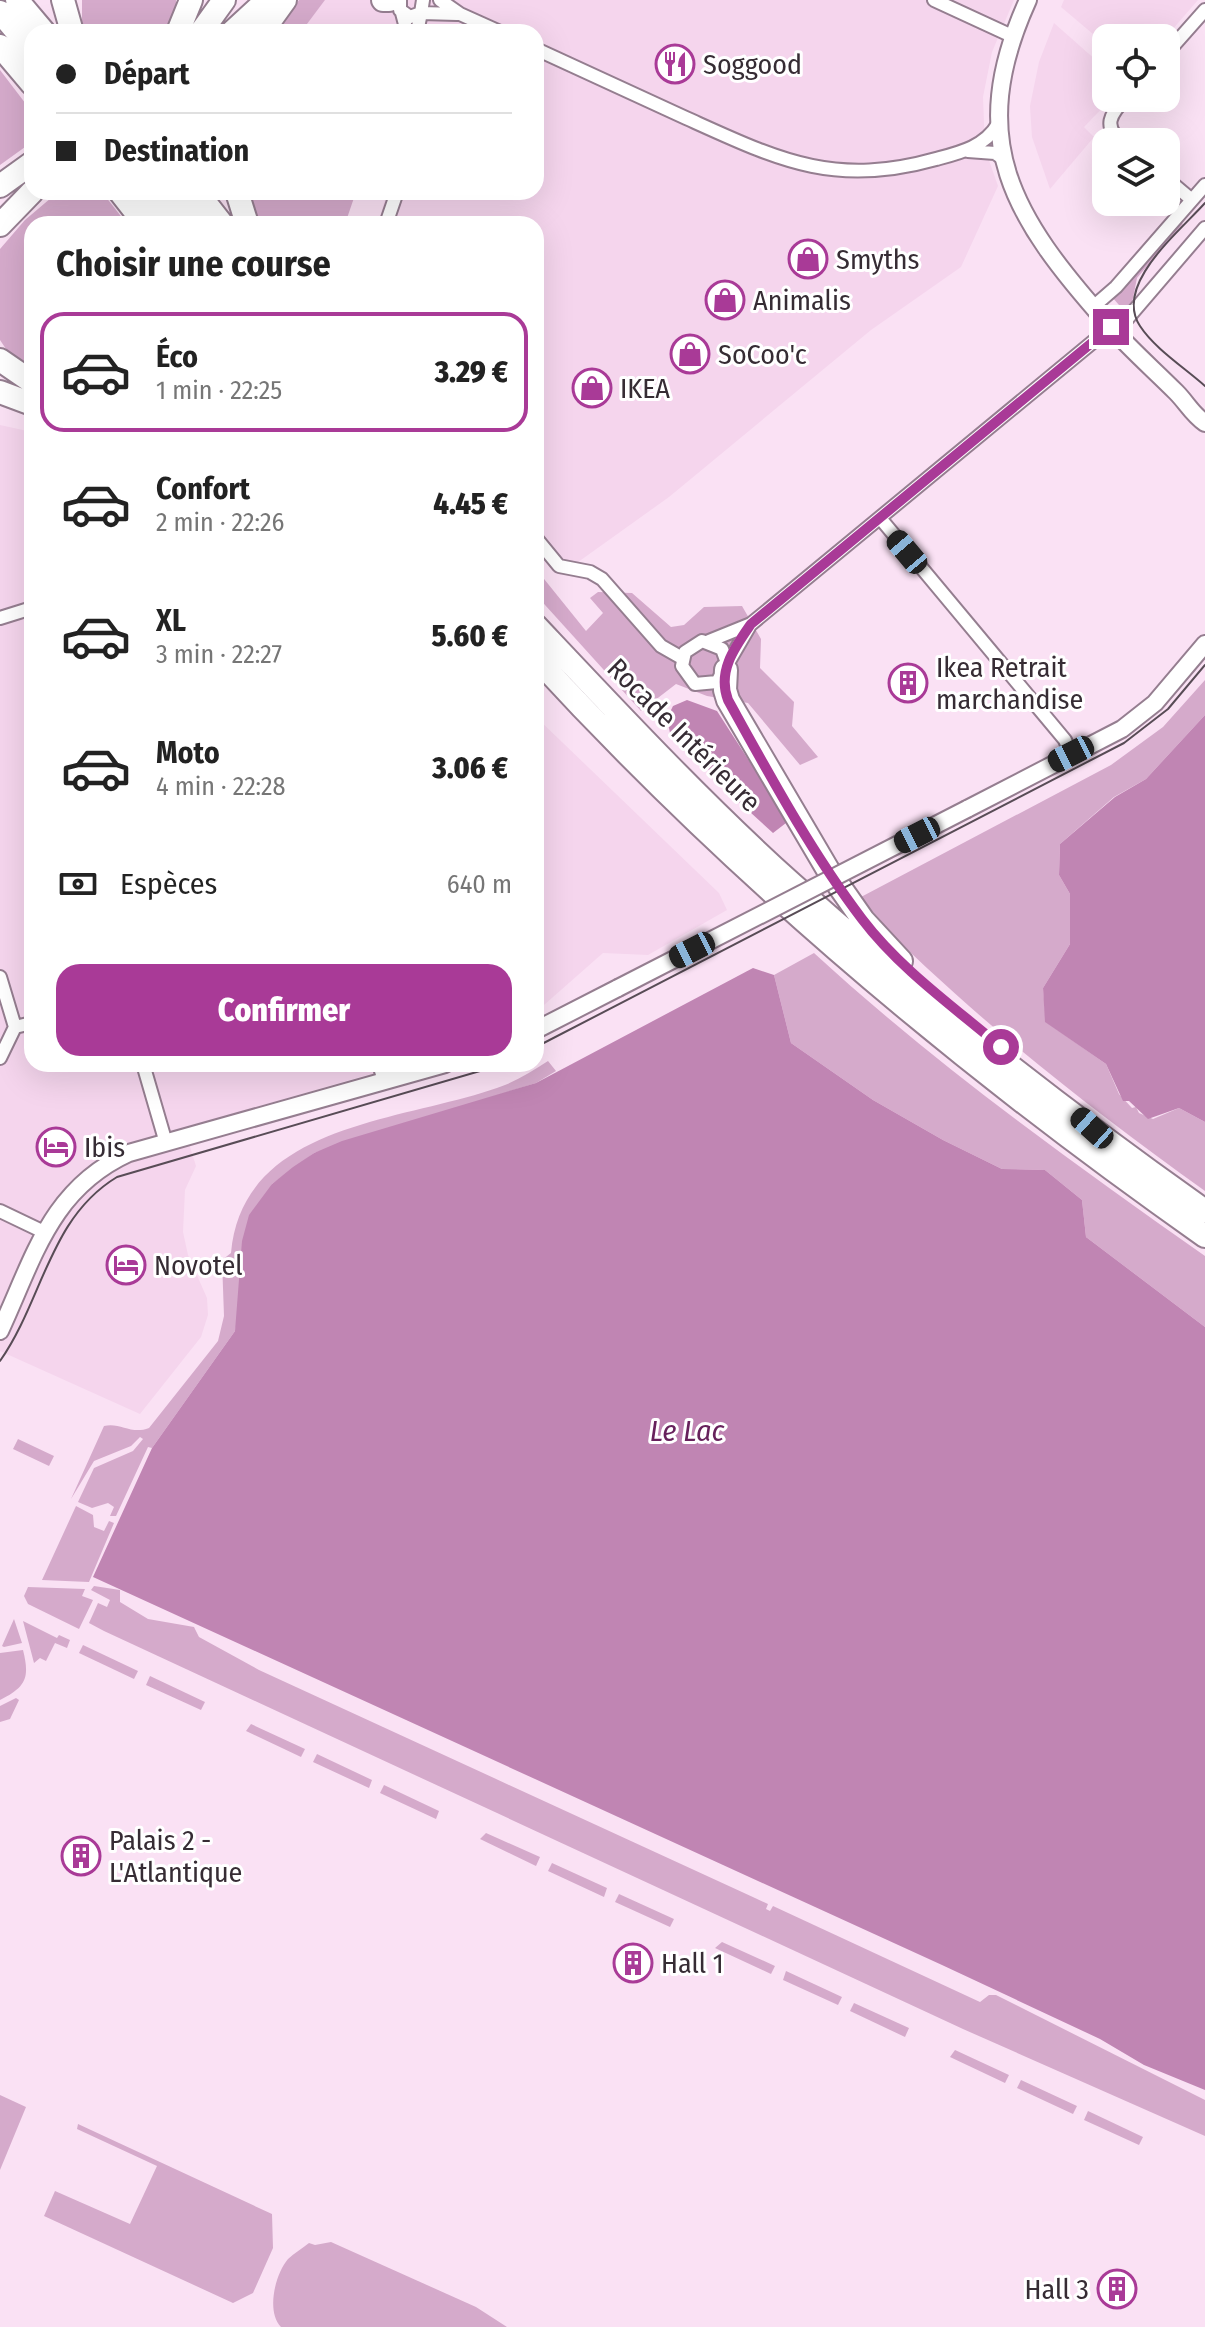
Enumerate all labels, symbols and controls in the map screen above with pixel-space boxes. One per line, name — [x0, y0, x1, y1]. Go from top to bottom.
map controls — [1092, 24, 1180, 216]
button: locate — [1092, 24, 1180, 112]
restaurant icon: Soggood — [654, 43, 696, 85]
place label: Soggood — [703, 48, 802, 81]
text: Départ — [104, 56, 190, 92]
button: layers — [1092, 128, 1180, 216]
text: Destination — [104, 133, 249, 169]
shop icon: Smyths — [787, 238, 829, 280]
text: Choisir une course — [56, 242, 331, 286]
place label: Smyths — [836, 243, 920, 276]
shop icon: Animalis — [704, 279, 746, 321]
place label: Animalis — [753, 284, 851, 317]
route end — [1093, 309, 1129, 345]
shop icon: SoCoo'c — [669, 333, 711, 375]
icon: car — [60, 336, 132, 408]
place label: SoCoo'c — [718, 338, 807, 371]
text: Éco — [156, 339, 198, 375]
text: 3.29 € — [435, 354, 508, 390]
shop icon: IKEA — [571, 367, 613, 409]
place label: IKEA — [620, 372, 670, 405]
text: 1 min · 22:25 — [156, 375, 282, 406]
icon: car — [60, 468, 132, 540]
text: Confort — [156, 471, 250, 507]
text: 4.45 € — [433, 486, 508, 522]
text: 2 min · 22:26 — [156, 507, 284, 538]
car — [882, 526, 932, 578]
icon: car — [60, 600, 132, 672]
text: XL — [156, 603, 186, 639]
text: 5.60 € — [432, 618, 508, 654]
text: 3 min · 22:27 — [156, 639, 282, 670]
street label: Rocade Intérieure — [600, 651, 768, 819]
place label: Ikea Retrait marchandise — [936, 651, 1083, 716]
building icon: Ikea Retrait marchandise — [887, 662, 929, 704]
icon: car — [60, 732, 132, 804]
car — [1044, 732, 1098, 776]
text: Moto — [156, 735, 220, 771]
text: 3.06 € — [432, 750, 508, 786]
text: 4 min · 22:28 — [156, 771, 286, 802]
car — [890, 813, 944, 857]
icon: cash — [56, 862, 100, 906]
text: Espèces — [120, 866, 217, 902]
text: 640 m — [447, 869, 512, 900]
car — [665, 928, 719, 972]
button: Confirmer — [56, 964, 512, 1056]
route start — [983, 1029, 1019, 1065]
car — [1066, 1103, 1118, 1153]
hotel icon: Ibis — [35, 1126, 77, 1168]
place label: Ibis — [84, 1131, 125, 1164]
hotel icon: Novotel — [105, 1244, 147, 1286]
place label: Novotel — [154, 1249, 243, 1282]
water label: Le Lac — [650, 1413, 725, 1449]
place label: Palais 2 - L'Atlantique — [109, 1824, 242, 1889]
building icon: Palais 2 - L'Atlantique — [60, 1835, 102, 1877]
building icon: Hall 1 — [612, 1942, 654, 1984]
place label: Hall 1 — [661, 1947, 724, 1980]
building icon: Hall 3 — [1096, 2268, 1138, 2310]
place label: Hall 3 — [1025, 2273, 1089, 2306]

